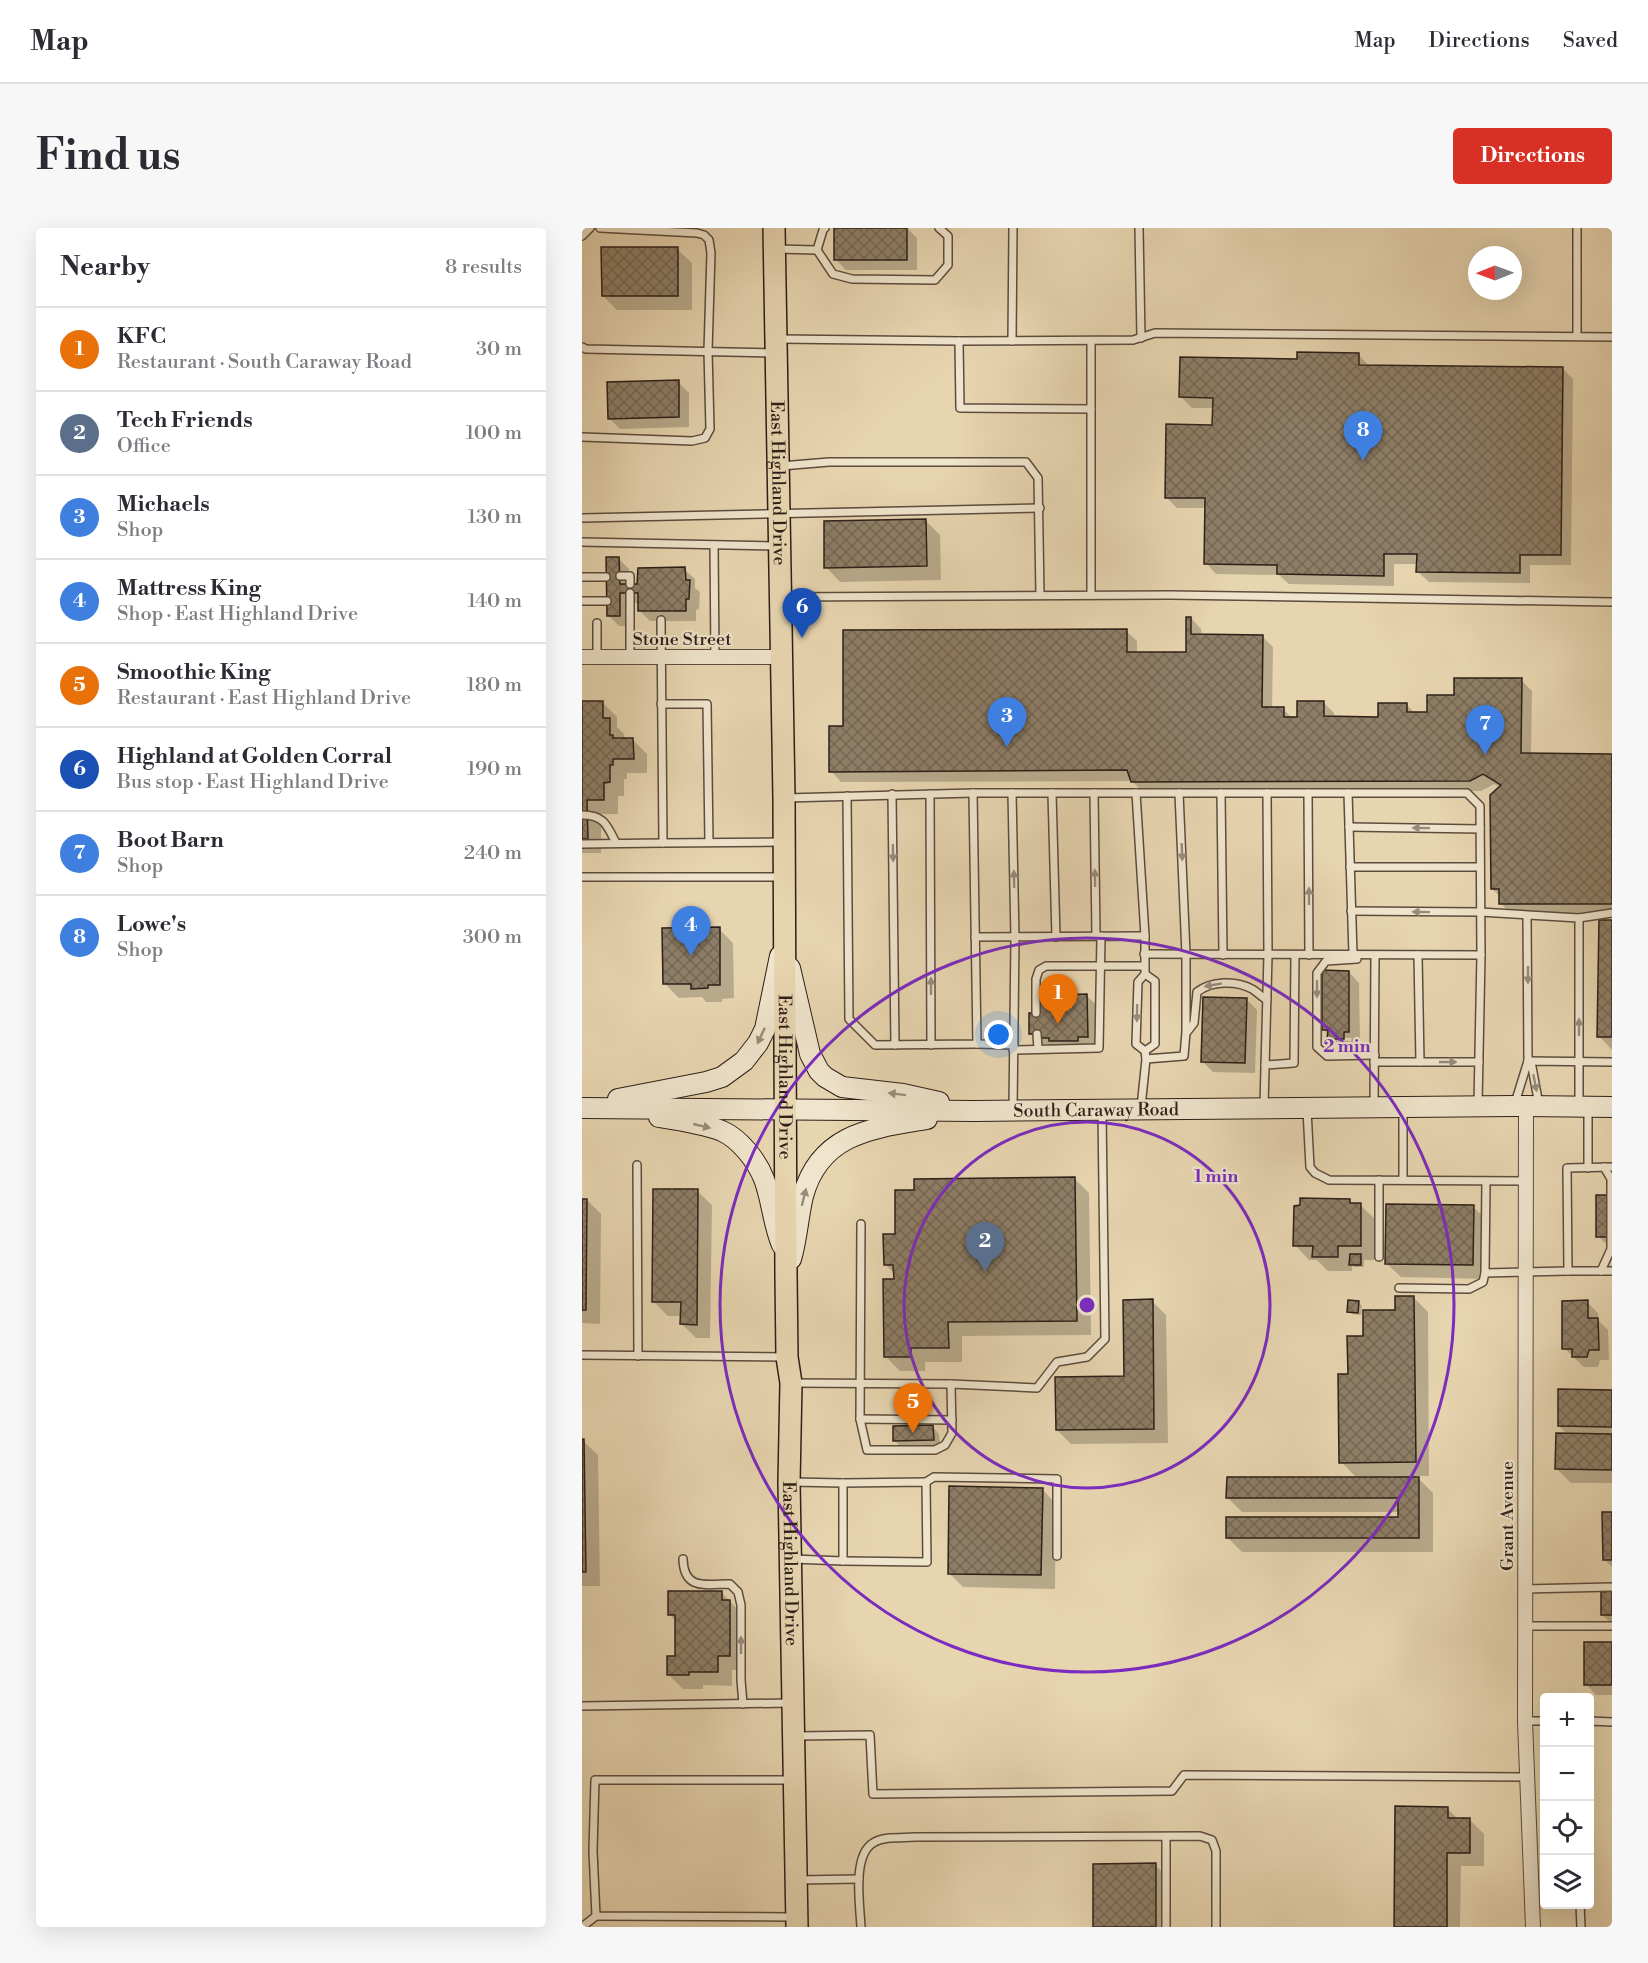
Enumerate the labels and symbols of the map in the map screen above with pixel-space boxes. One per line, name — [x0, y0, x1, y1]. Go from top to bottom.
north arrow — [1468, 246, 1522, 300]
street label: East Highland Drive — [765, 400, 791, 566]
pin: 8 — [1344, 412, 1382, 461]
pin: 6 — [782, 588, 822, 638]
street label: Stone Street — [632, 628, 732, 651]
pin: 3 — [988, 698, 1026, 747]
pin: 7 — [1466, 706, 1504, 755]
one-way arrow — [1412, 823, 1431, 833]
one-way arrow — [1177, 842, 1186, 861]
one-way arrow — [888, 843, 898, 862]
one-way arrow — [1090, 868, 1100, 887]
one-way arrow — [1009, 870, 1019, 889]
one-way arrow — [1304, 887, 1314, 906]
pin: 4 — [672, 906, 710, 956]
one-way arrow — [1412, 907, 1431, 916]
one-way arrow — [1523, 965, 1533, 984]
pin: 1 — [1038, 974, 1078, 1024]
one-way arrow — [926, 977, 936, 996]
one-way arrow — [1312, 979, 1322, 998]
one-way arrow — [1204, 981, 1223, 990]
street label: East Highland Drive — [773, 994, 797, 1160]
one-way arrow — [1132, 1004, 1142, 1023]
one-way arrow — [1574, 1018, 1584, 1037]
your location — [984, 1020, 1013, 1049]
one-way arrow — [756, 1028, 765, 1045]
text: 2 min — [1323, 1035, 1371, 1058]
one-way arrow — [1438, 1057, 1457, 1067]
one-way arrow — [1531, 1074, 1540, 1093]
one-way arrow — [887, 1089, 906, 1098]
street label: South Caraway Road — [1013, 1098, 1180, 1123]
one-way arrow — [693, 1122, 711, 1132]
text: 1 min — [1194, 1165, 1238, 1188]
one-way arrow — [799, 1188, 809, 1207]
pin: 2 — [966, 1222, 1004, 1272]
centre of rings — [1077, 1295, 1097, 1315]
pin: 5 — [894, 1384, 932, 1433]
street label: Grant Avenue — [1496, 1461, 1519, 1571]
street label: East Highland Drive — [777, 1481, 803, 1646]
one-way arrow — [736, 1636, 746, 1655]

